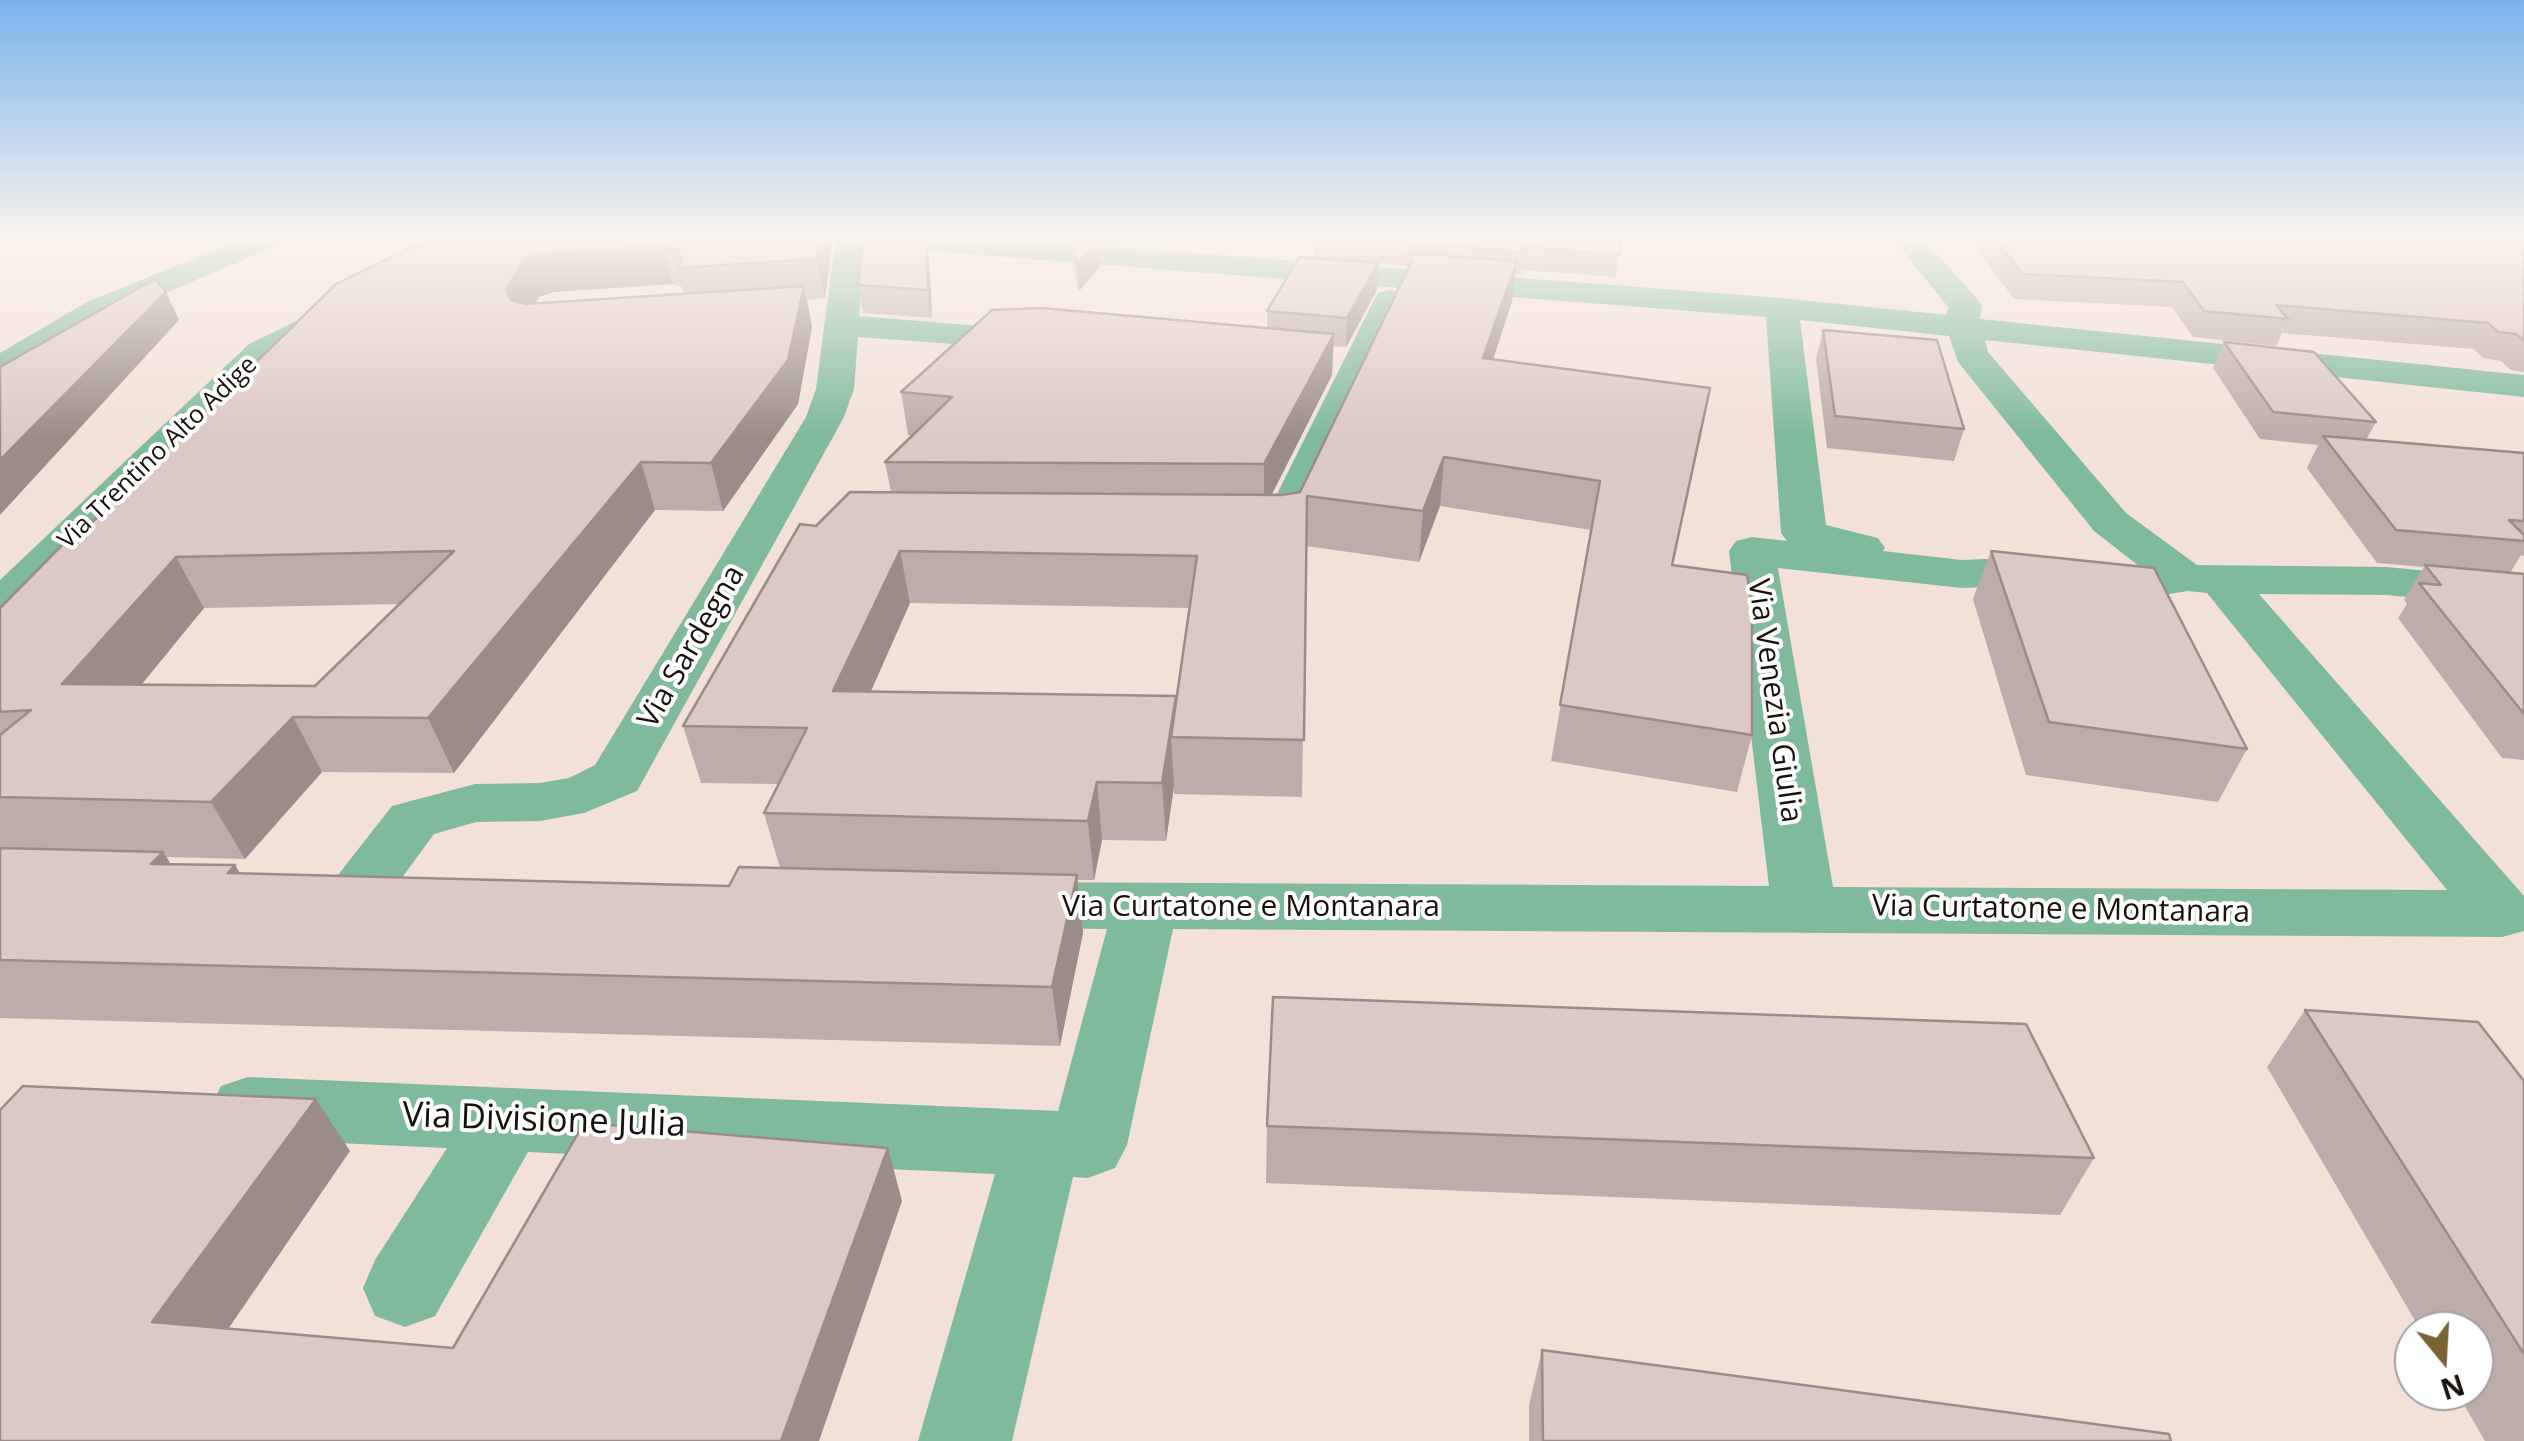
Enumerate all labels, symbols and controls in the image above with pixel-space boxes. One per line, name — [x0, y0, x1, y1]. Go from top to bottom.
street label: Via Trentino Alto Adige — [52, 350, 264, 556]
street label: Via Sardegna — [631, 559, 753, 735]
street label: Via Venezia Giulia — [1739, 577, 1809, 825]
street label: Via Curtatone e Montanara — [1062, 889, 1440, 925]
street label: Via Curtatone e Montanara — [1872, 889, 2250, 931]
street label: Via Divisione Julia — [402, 1095, 686, 1147]
north arrow — [2394, 1311, 2494, 1411]
text: N — [2436, 1366, 2469, 1409]

